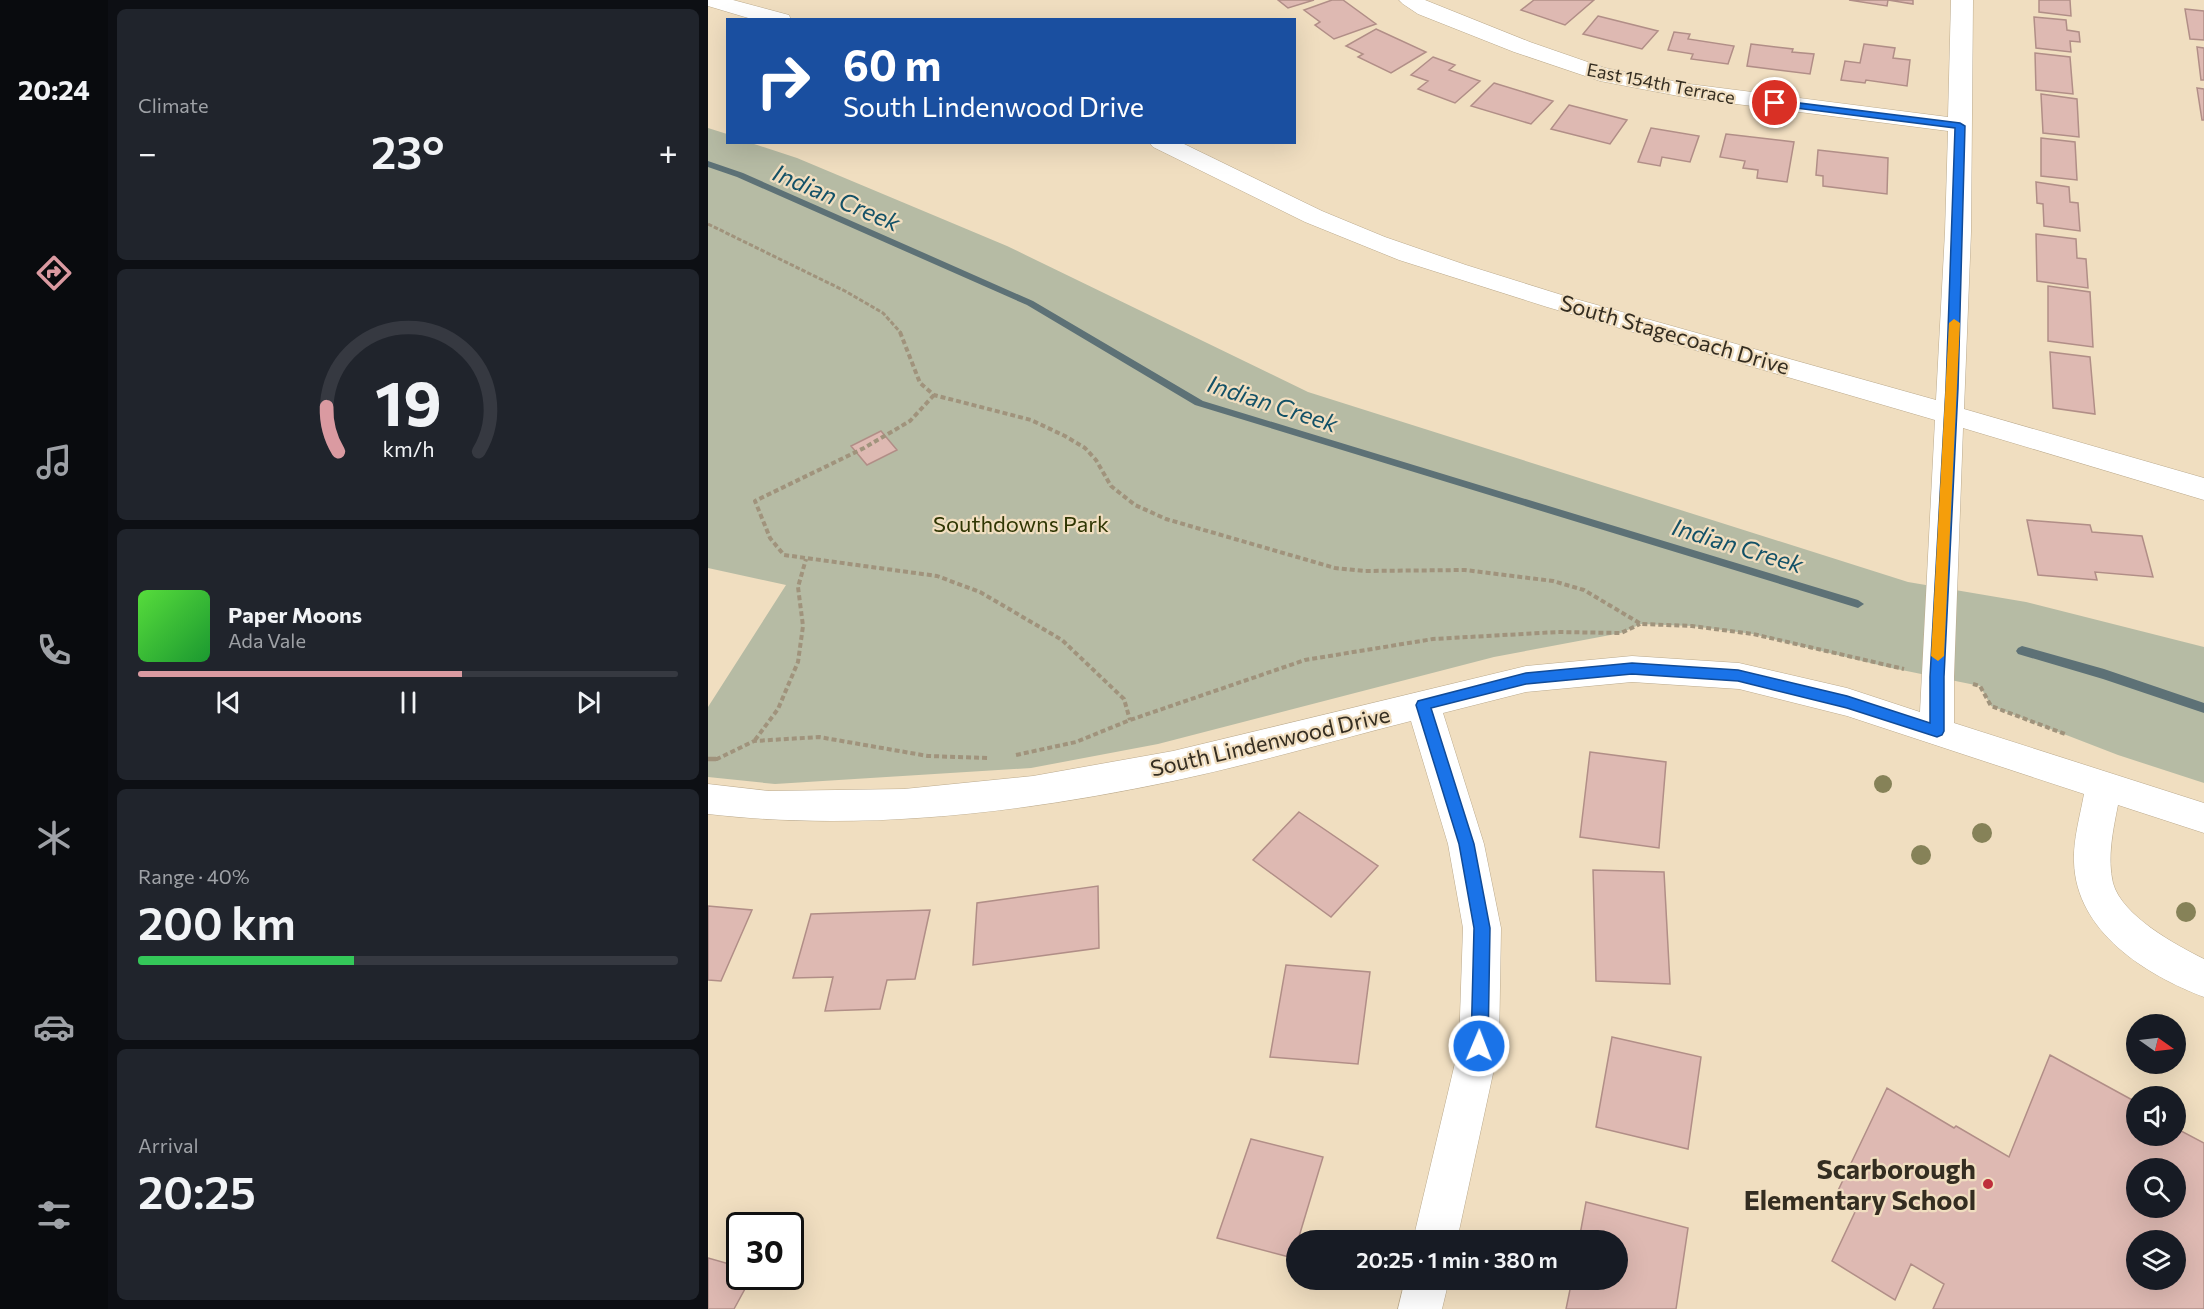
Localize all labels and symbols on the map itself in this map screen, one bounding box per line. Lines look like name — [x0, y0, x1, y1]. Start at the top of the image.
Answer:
street label: East 154th Terrace — [1585, 58, 1737, 108]
pin — [1749, 77, 1800, 128]
water label: Indian Creek — [769, 157, 906, 237]
street label: South Stagecoach Drive — [1557, 288, 1793, 380]
water label: Indian Creek — [1204, 368, 1343, 438]
park label: Southdowns Park — [933, 510, 1109, 537]
water label: Indian Creek — [1669, 511, 1808, 579]
street label: South Lindenwood Drive — [1147, 700, 1393, 782]
position arrow — [1447, 1014, 1511, 1078]
north arrow — [2126, 1014, 2186, 1074]
place label: Scarborough Elementary School — [1744, 1152, 1976, 1216]
marker: Scarborough Elementary School — [1981, 1177, 1995, 1191]
speed limit sign: 30 — [726, 1212, 804, 1290]

